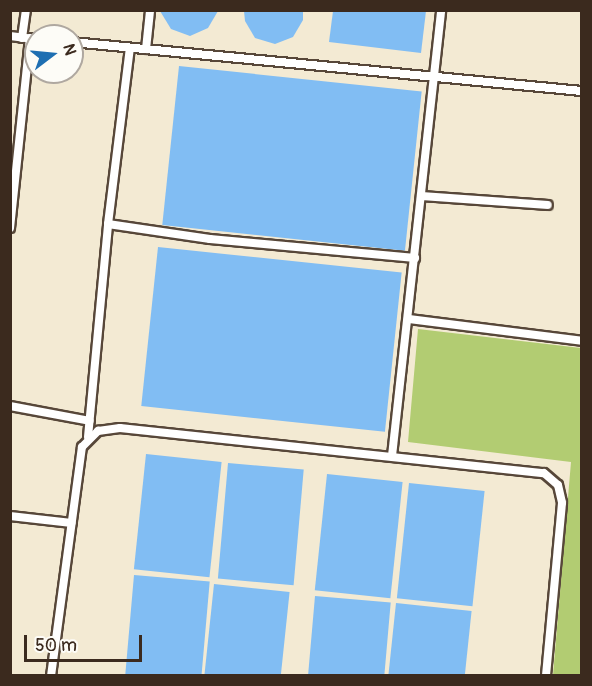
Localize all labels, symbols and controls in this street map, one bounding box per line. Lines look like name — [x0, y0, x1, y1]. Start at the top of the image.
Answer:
north arrow — [24, 24, 84, 84]
text: N — [58, 42, 80, 58]
scale bar — [27, 623, 146, 661]
text: 50 m — [35, 634, 77, 657]

